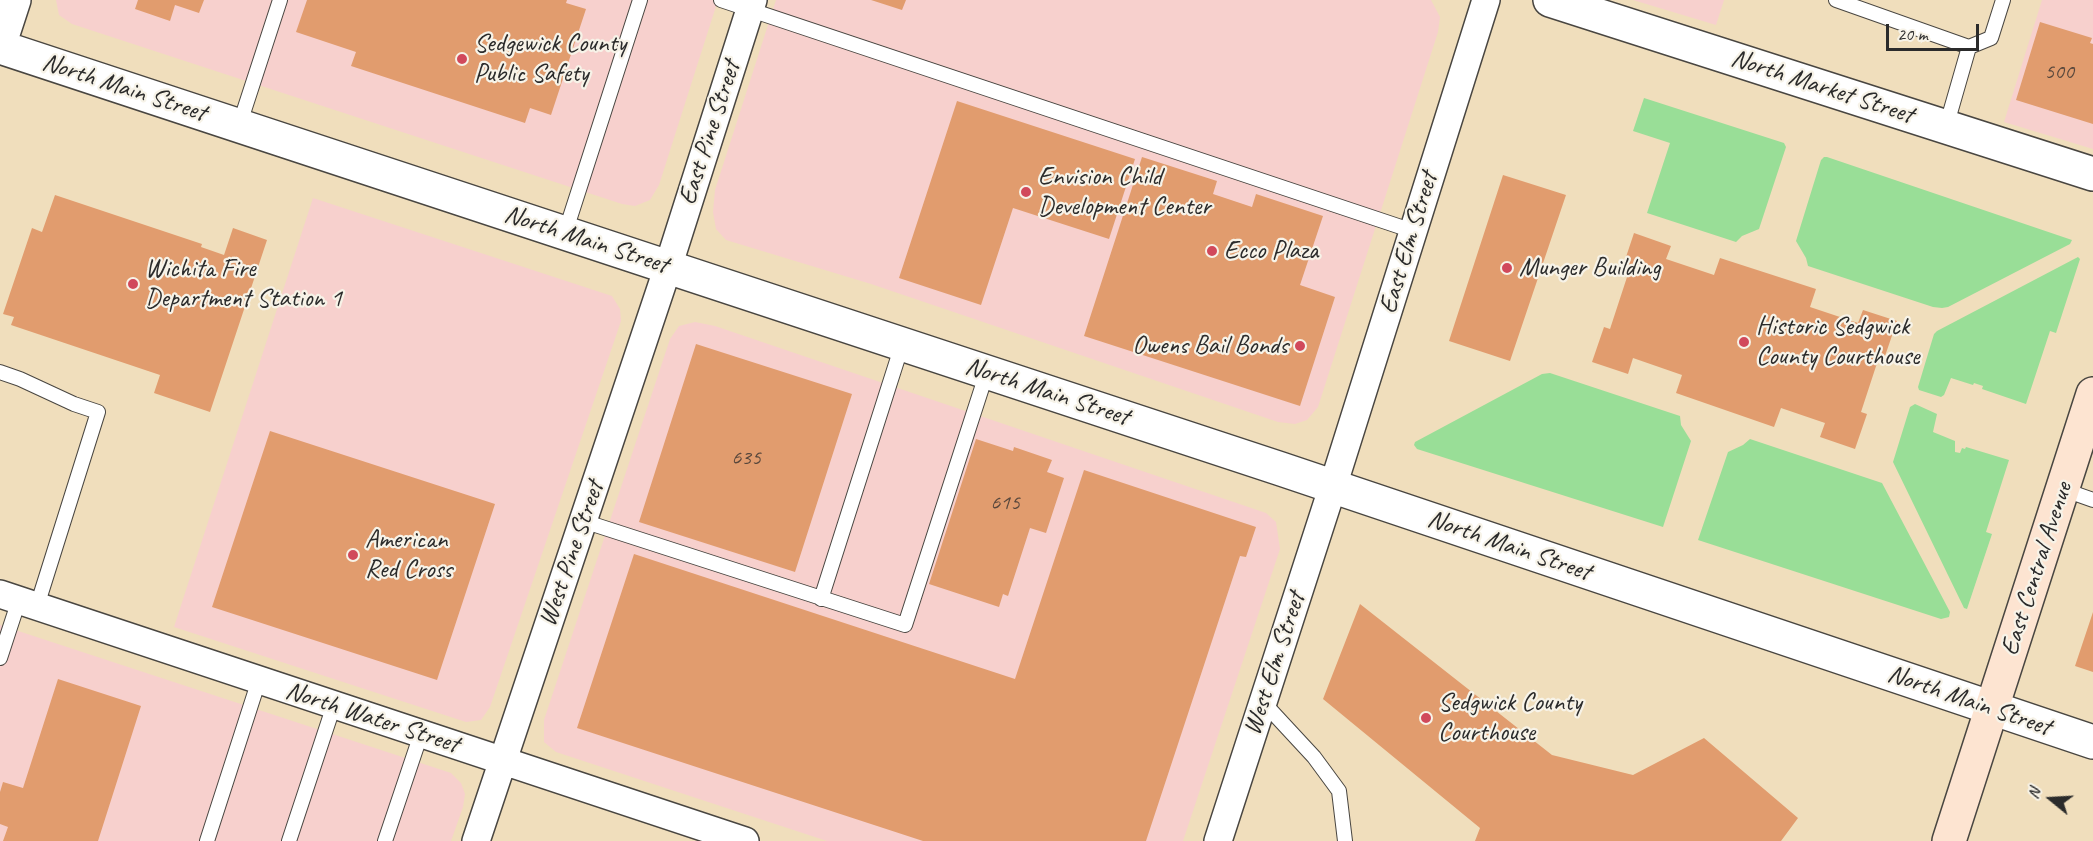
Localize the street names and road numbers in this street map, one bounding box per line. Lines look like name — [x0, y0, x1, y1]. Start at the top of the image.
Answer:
street label: North Market Street — [1727, 43, 1917, 131]
street label: North Main Street — [38, 47, 210, 129]
street label: East Pine Street — [672, 57, 748, 209]
street label: East Elm Street — [1373, 169, 1445, 317]
street label: North Main Street — [500, 199, 672, 281]
street label: North Main Street — [961, 351, 1133, 433]
street label: West Pine Street — [533, 477, 611, 631]
street label: East Central Avenue — [1994, 479, 2080, 659]
street label: North Main Street — [1423, 504, 1595, 588]
street label: West Elm Street — [1237, 589, 1313, 739]
street label: North Main Street — [1883, 659, 2055, 743]
street label: North Water Street — [281, 675, 463, 761]

